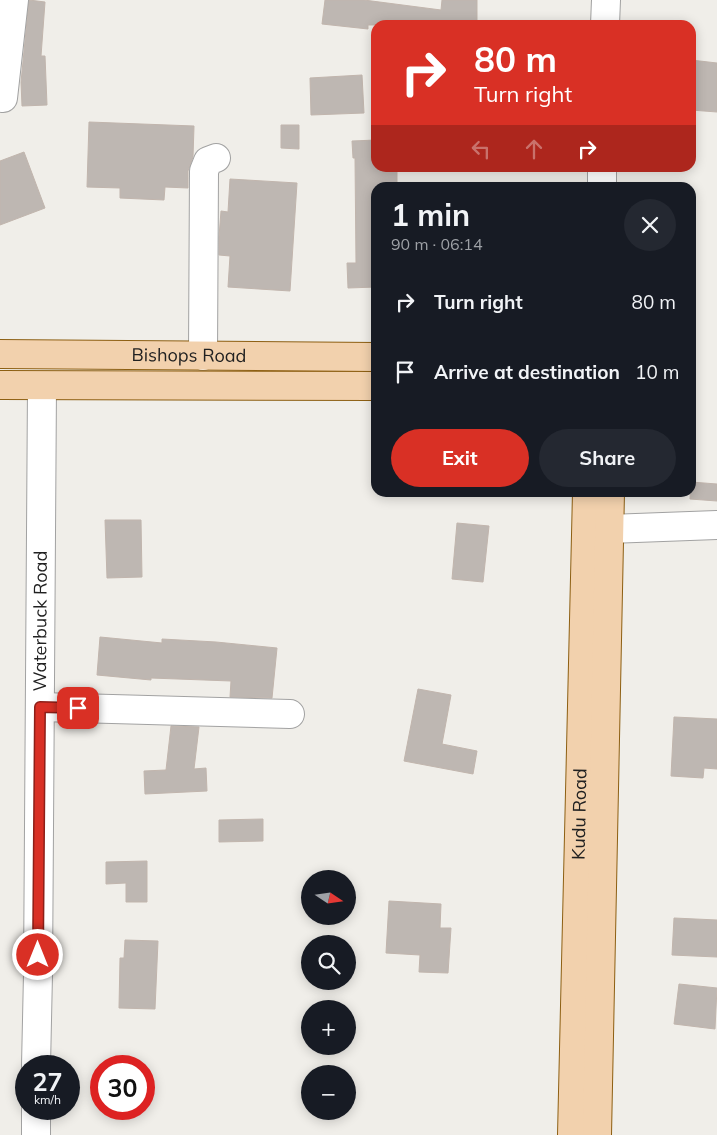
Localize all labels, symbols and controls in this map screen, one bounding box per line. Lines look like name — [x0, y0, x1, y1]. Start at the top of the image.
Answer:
text: 80 m — [474, 37, 557, 81]
icon: right — [391, 40, 456, 105]
text: Turn right — [474, 80, 572, 108]
icon: left — [467, 135, 495, 163]
icon: ahead — [520, 135, 548, 163]
icon: right — [573, 135, 601, 163]
text: 1 min — [391, 196, 470, 234]
button: close — [624, 199, 676, 251]
text: 90 m · 06:14 — [391, 234, 483, 254]
icon: right — [391, 288, 419, 316]
text: Turn right — [434, 290, 523, 314]
text: 80 m — [632, 290, 676, 314]
street label: Bishops Road — [131, 343, 247, 367]
icon: arrive — [391, 358, 419, 386]
text: Arrive at destination — [434, 360, 620, 384]
text: 10 m — [635, 360, 679, 384]
button: Exit — [391, 429, 529, 487]
button: Share — [539, 429, 676, 487]
street label: Waterbuck Road — [28, 551, 52, 691]
pin — [57, 687, 99, 729]
icon: arrive — [64, 694, 92, 722]
street label: Kudu Road — [566, 768, 592, 860]
north arrow — [301, 870, 356, 925]
map controls — [301, 870, 356, 1120]
position arrow — [11, 928, 63, 980]
button: search — [301, 935, 356, 990]
button: + — [301, 1000, 356, 1055]
speed limit sign: 30 — [90, 1055, 155, 1120]
button: − — [301, 1065, 356, 1120]
text: 27 — [32, 1066, 63, 1097]
text: km/h — [34, 1092, 61, 1107]

